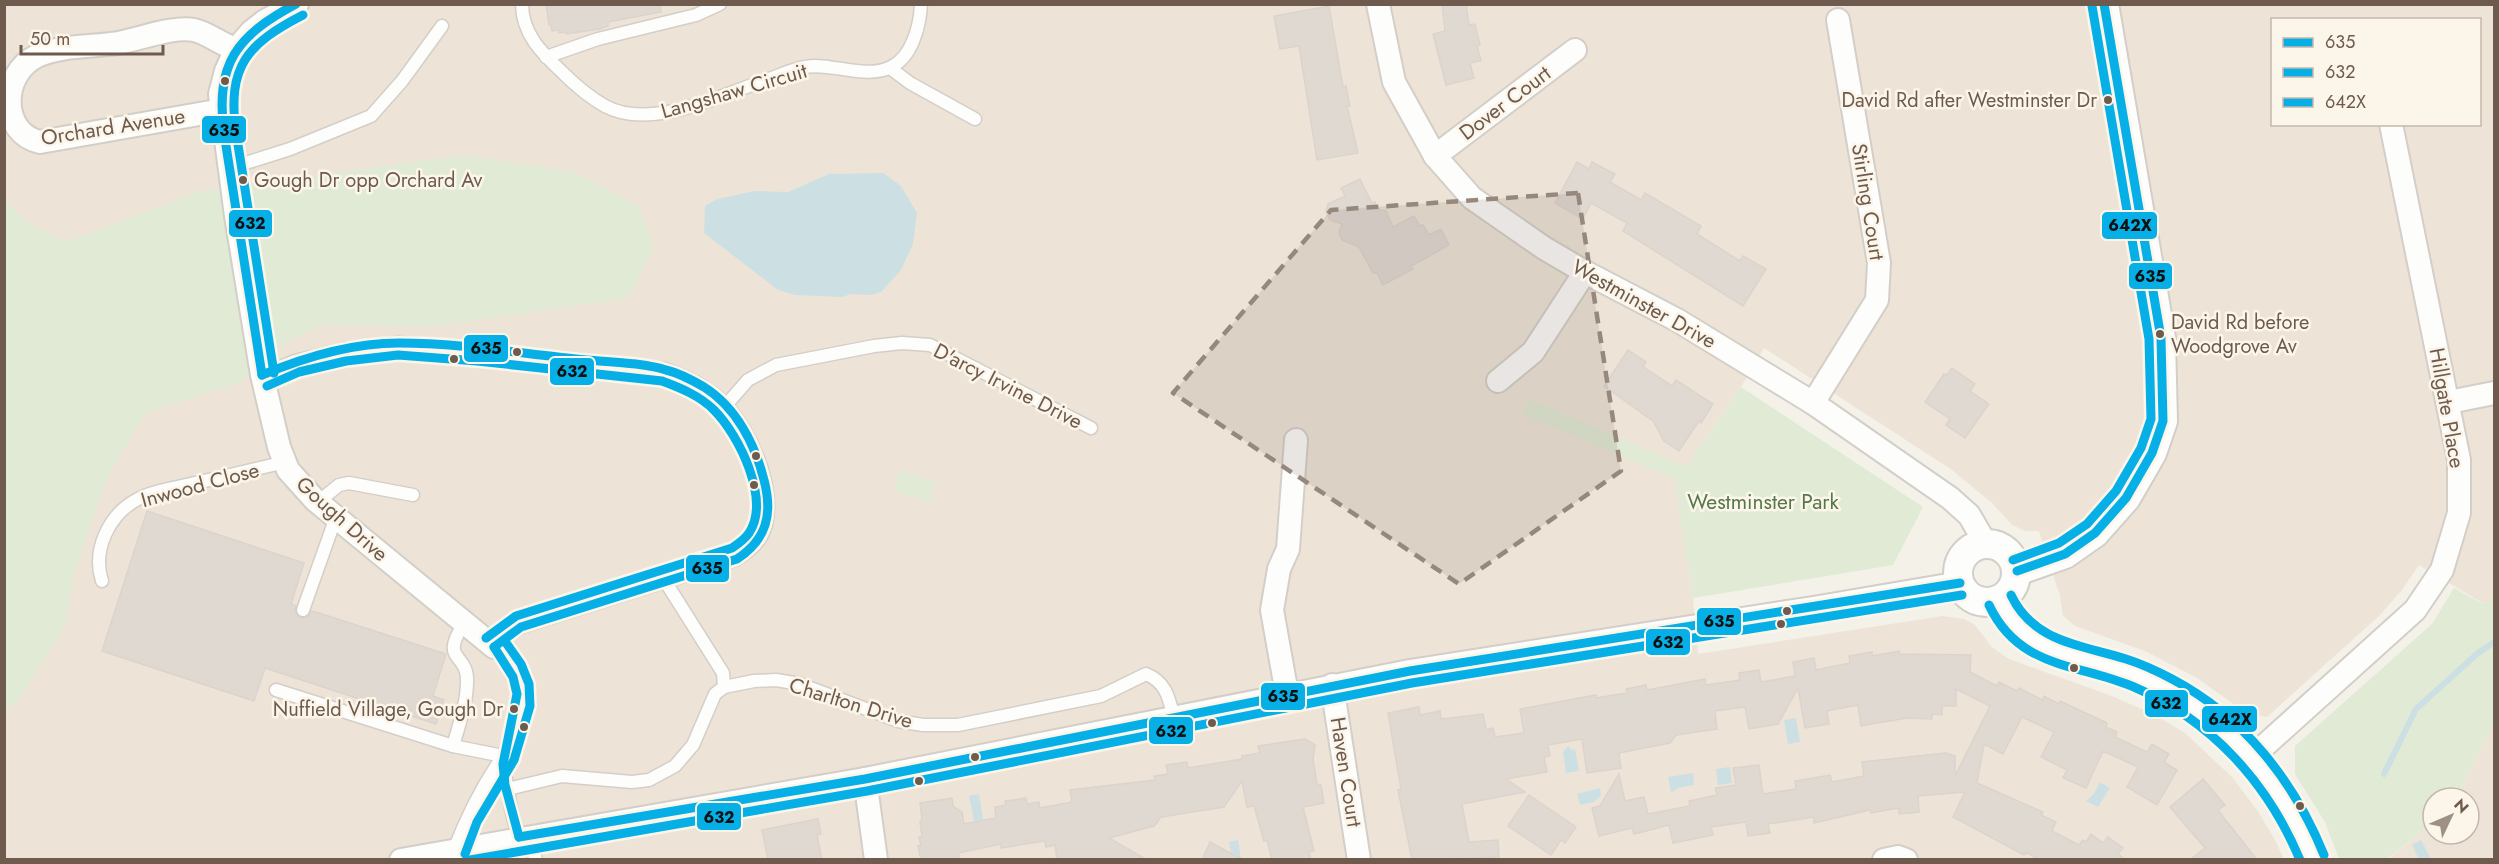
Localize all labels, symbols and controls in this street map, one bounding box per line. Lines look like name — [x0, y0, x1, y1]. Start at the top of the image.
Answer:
scale bar — [21, 18, 164, 56]
legend — [2271, 18, 2481, 126]
text: 50 m — [30, 26, 70, 52]
text: 635 — [2325, 29, 2355, 55]
street label: Langshaw Circuit — [657, 56, 811, 126]
street label: Dover Court — [1453, 59, 1557, 147]
text: 632 — [2325, 59, 2355, 85]
unlabelled marker — [219, 75, 231, 87]
place label: David Rd after Westminster Dr — [1841, 86, 2097, 115]
text: 642X — [2325, 89, 2366, 115]
marker: David Rd after Westminster Dr — [2102, 94, 2114, 106]
street label: Orchard Avenue — [39, 101, 187, 153]
line badge: 635 — [201, 115, 247, 144]
text: 635 — [209, 119, 239, 142]
street label: Stirling Court — [1844, 141, 1892, 263]
place label: Gough Dr opp Orchard Av — [254, 166, 482, 195]
marker: Gough Dr opp Orchard Av — [237, 174, 249, 186]
line badge: 632 — [228, 209, 273, 238]
line badge: 642X — [2101, 211, 2158, 240]
text: 632 — [234, 212, 266, 235]
text: 642X — [2108, 214, 2152, 237]
street label: Westminster Drive — [1566, 252, 1722, 356]
line badge: 635 — [2128, 262, 2173, 290]
text: 635 — [2135, 265, 2165, 288]
place label: David Rd before Woodgrove Av — [2171, 308, 2309, 361]
marker: David Rd before Woodgrove Av — [2154, 328, 2166, 340]
line badge: 635 — [463, 334, 509, 363]
street label: D'arcy Irvine Drive — [928, 336, 1088, 437]
text: 635 — [471, 337, 501, 360]
street label: Hillgate Place — [2422, 345, 2472, 471]
unlabelled marker — [511, 346, 523, 358]
unlabelled marker — [448, 353, 460, 365]
line badge: 632 — [549, 357, 595, 386]
text: 632 — [556, 360, 588, 383]
unlabelled marker — [750, 450, 762, 462]
street label: Inwood Close — [138, 455, 263, 515]
street label: Gough Drive — [289, 469, 395, 569]
unlabelled marker — [748, 479, 760, 491]
park label: Westminster Park — [1687, 487, 1840, 517]
line badge: 635 — [685, 554, 730, 583]
text: 635 — [692, 557, 722, 580]
unlabelled marker — [1781, 605, 1793, 617]
line badge: 635 — [1696, 607, 1742, 636]
text: 635 — [1704, 610, 1734, 633]
unlabelled marker — [1775, 618, 1787, 630]
line badge: 632 — [1645, 628, 1691, 656]
text: 632 — [1652, 631, 1684, 654]
unlabelled marker — [2068, 662, 2080, 674]
street label: Charlton Drive — [785, 670, 917, 736]
line badge: 635 — [1260, 682, 1306, 711]
text: 635 — [1268, 685, 1298, 708]
line badge: 632 — [2144, 689, 2189, 718]
text: 632 — [2150, 692, 2182, 715]
place label: Nuffield Village, Gough Dr — [273, 695, 503, 724]
marker: Nuffield Village, Gough Dr — [508, 703, 520, 715]
line badge: 642X — [2201, 705, 2258, 733]
text: 642X — [2208, 708, 2252, 731]
street label: Haven Court — [1322, 715, 1370, 829]
line badge: 632 — [1148, 716, 1194, 745]
unlabelled marker — [1206, 717, 1218, 729]
text: 632 — [1155, 720, 1187, 743]
unlabelled marker — [518, 721, 530, 733]
unlabelled marker — [969, 751, 981, 763]
unlabelled marker — [913, 775, 925, 787]
north arrow — [2421, 786, 2481, 846]
text: N — [2449, 793, 2474, 818]
unlabelled marker — [2294, 800, 2306, 812]
line badge: 632 — [696, 802, 742, 831]
text: 632 — [703, 806, 735, 829]

